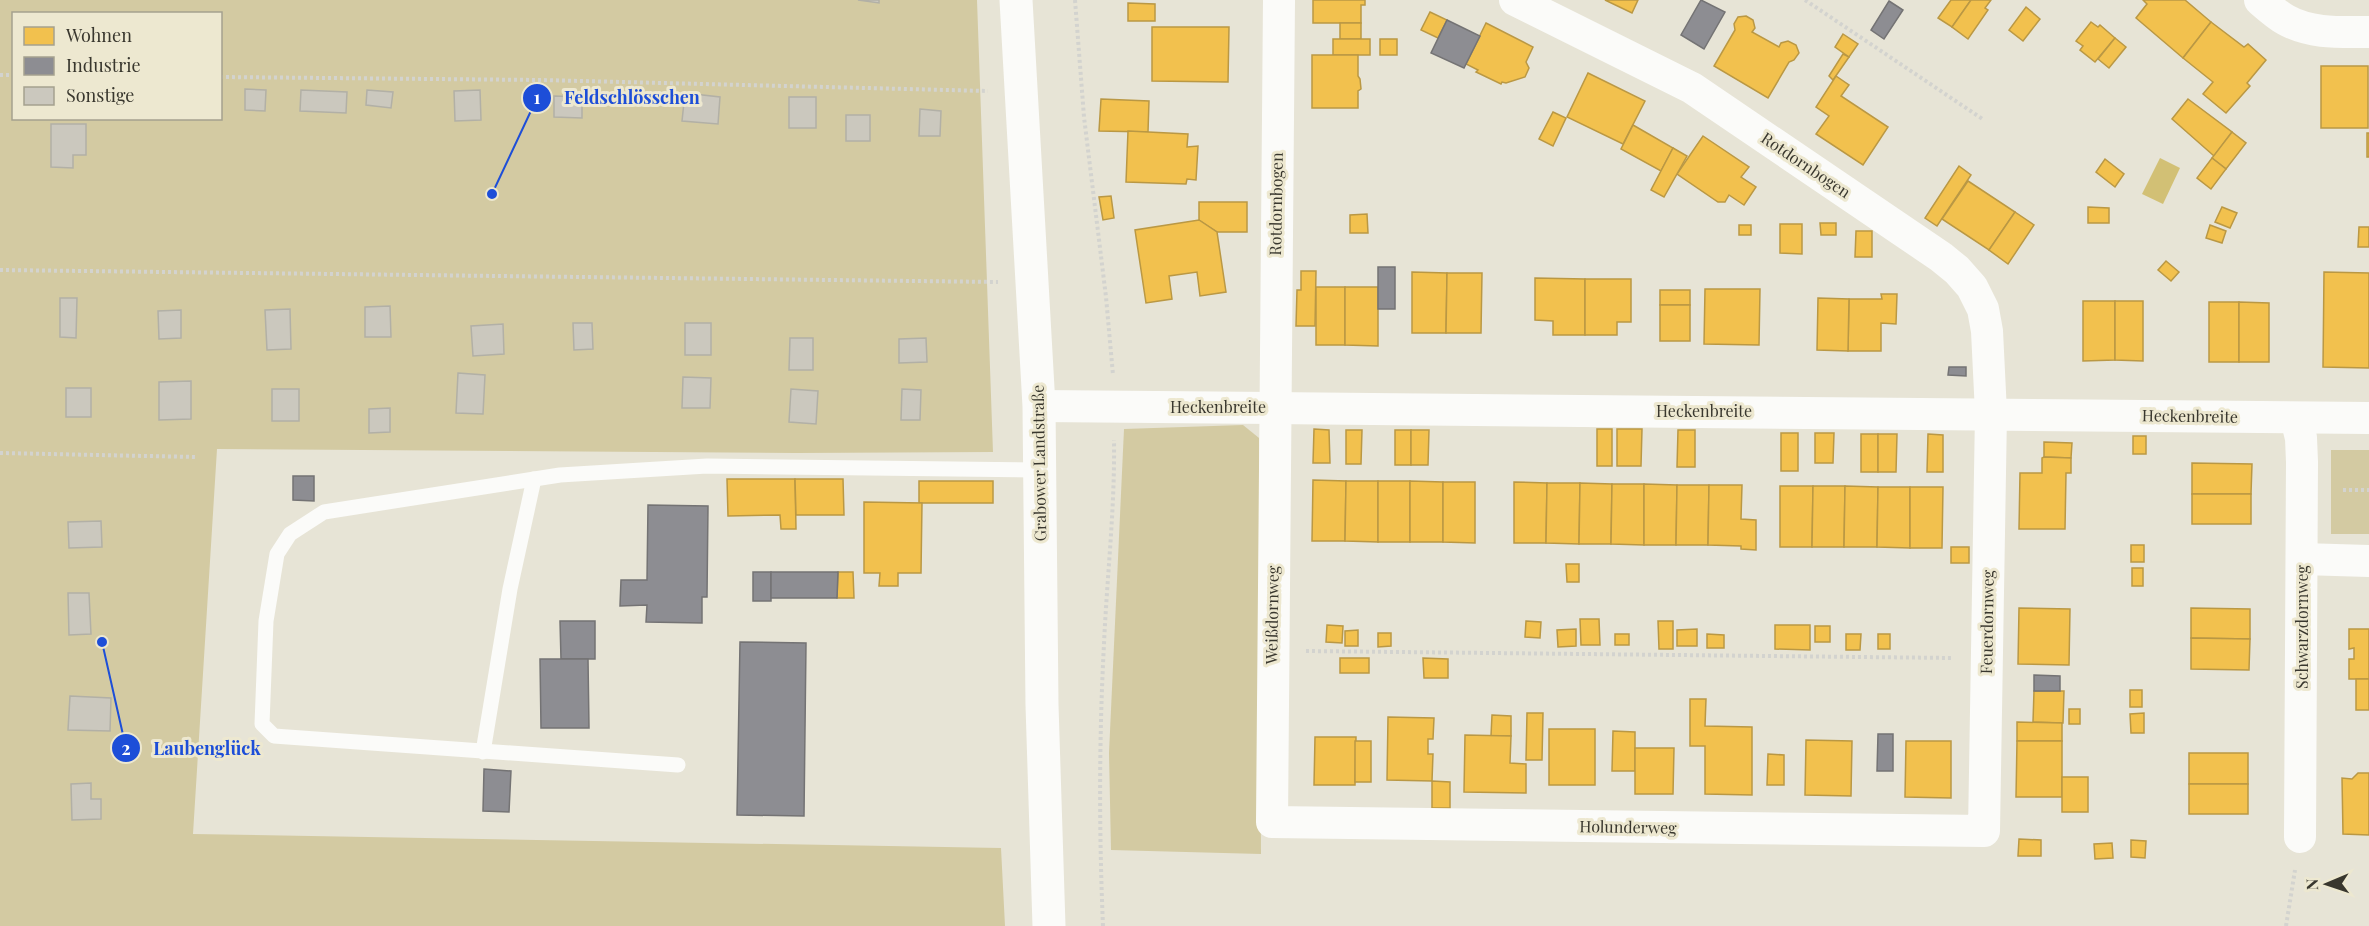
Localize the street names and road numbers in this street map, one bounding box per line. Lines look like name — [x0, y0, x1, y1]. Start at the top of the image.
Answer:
street label: Rotdornbogen — [1758, 127, 1855, 202]
street label: Rotdornbogen — [1264, 152, 1287, 256]
street label: Grabower Landstraße — [1027, 385, 1050, 541]
street label: Heckenbreite — [1170, 396, 1266, 417]
street label: Heckenbreite — [1656, 400, 1752, 421]
street label: Heckenbreite — [2142, 404, 2238, 427]
street label: Schwarzdornweg — [2291, 564, 2312, 689]
street label: Weißdornweg — [1260, 565, 1283, 666]
street label: Feuerdornweg — [1975, 569, 1998, 674]
street label: Holunderweg — [1579, 815, 1677, 838]

